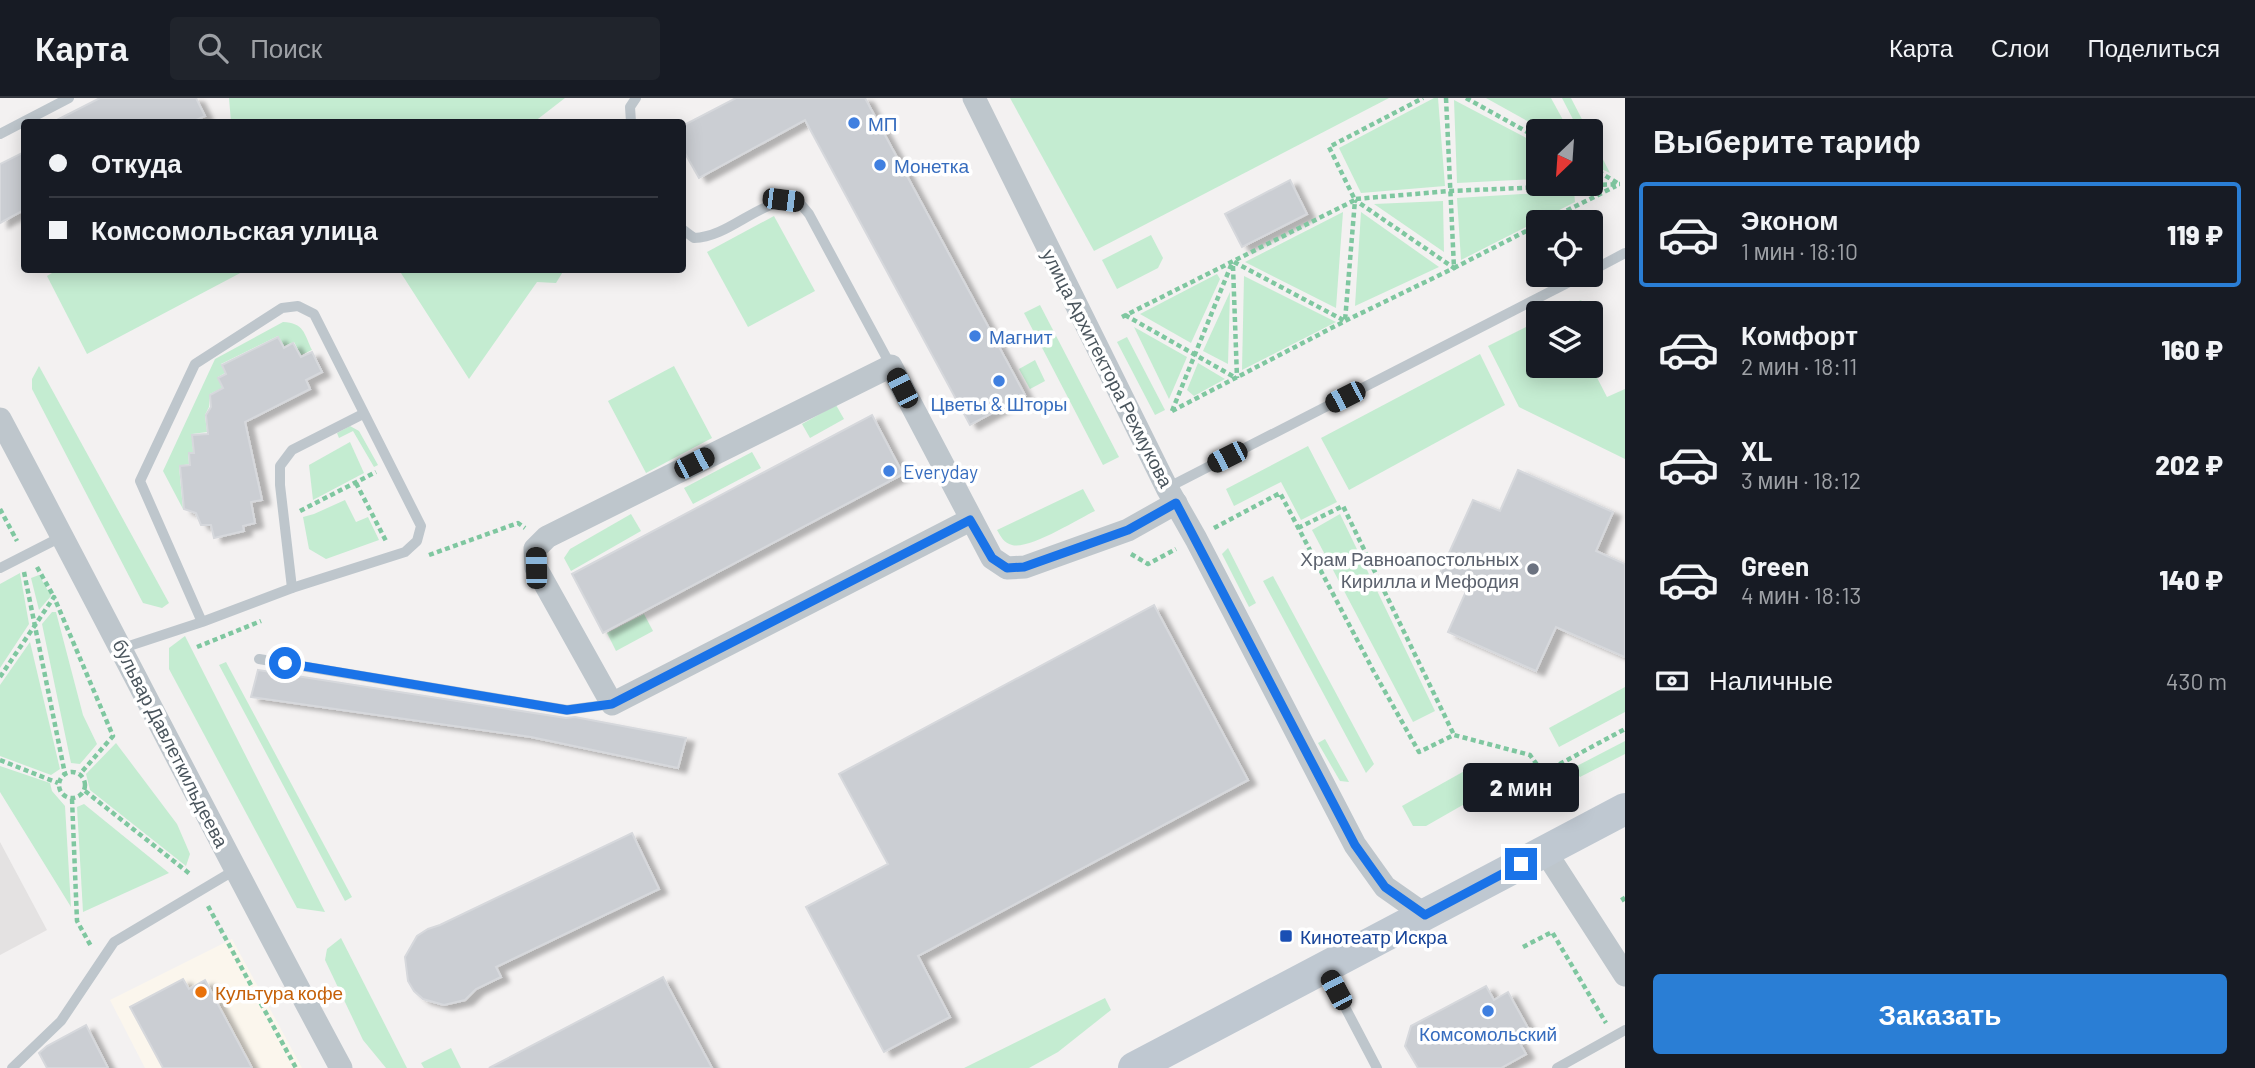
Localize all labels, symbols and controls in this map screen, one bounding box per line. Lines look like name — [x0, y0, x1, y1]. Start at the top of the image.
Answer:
search box — [170, 17, 660, 80]
text: Карта — [35, 28, 128, 68]
icon: search — [194, 29, 232, 67]
text: Поиск — [250, 32, 322, 63]
text: Карта — [1889, 33, 1953, 62]
text: Слои — [1991, 33, 2049, 62]
text: Поделиться — [2087, 33, 2220, 62]
place label: МП — [868, 112, 897, 135]
marker: МП — [846, 115, 862, 131]
north arrow — [1526, 119, 1603, 196]
map controls — [1526, 119, 1603, 378]
text: Выберите тариф — [1653, 121, 1921, 159]
text: Откуда — [91, 147, 182, 178]
place label: Монетка — [894, 154, 969, 177]
marker: Монетка — [872, 157, 888, 173]
car — [761, 187, 806, 213]
icon: car — [1657, 203, 1720, 266]
text: Эконом — [1741, 204, 1839, 235]
button: locate — [1526, 210, 1603, 287]
text: Комсомольская улица — [91, 214, 378, 245]
text: 119 ₽ — [2167, 219, 2223, 250]
text: 1 мин · 18:10 — [1741, 237, 1858, 265]
street label: улица Архитектора Рехмукова — [1038, 245, 1178, 491]
button: layers — [1526, 301, 1603, 378]
icon: car — [1657, 318, 1720, 381]
text: Комфорт — [1741, 319, 1858, 350]
place label: Магнит — [989, 325, 1053, 348]
marker: Магнит — [967, 328, 983, 344]
text: 160 ₽ — [2161, 334, 2223, 365]
text: 2 мин · 18:11 — [1741, 352, 1857, 380]
car — [884, 365, 921, 411]
marker: Цветы & Шторы — [991, 373, 1007, 389]
car — [1322, 378, 1369, 416]
place label: Цветы & Шторы — [930, 392, 1068, 415]
icon: car — [1657, 433, 1720, 496]
text: XL — [1741, 435, 1772, 466]
car — [1204, 438, 1251, 476]
car — [671, 444, 718, 482]
text: 202 ₽ — [2155, 449, 2223, 480]
place label: Everyday — [903, 460, 978, 483]
marker: Everyday — [881, 463, 897, 479]
text: 3 мин · 18:12 — [1741, 466, 1861, 494]
car — [526, 547, 547, 589]
place label: Храм Равноапостольных Кирилла и Мефодия — [1300, 547, 1519, 592]
icon: car — [1657, 548, 1720, 611]
text: Green — [1741, 550, 1809, 581]
marker: Храм Равноапостольных Кирилла и Мефодия — [1525, 561, 1541, 577]
text: 140 ₽ — [2159, 564, 2223, 595]
text: 4 мин · 18:13 — [1741, 581, 1861, 609]
street label: бульвар Давлеткильдеева — [108, 635, 234, 851]
route start — [269, 647, 301, 679]
icon: cash — [1653, 662, 1691, 700]
text: Наличные — [1709, 664, 1833, 695]
text: 430 m — [2166, 667, 2227, 695]
callout: 2 мин — [1463, 762, 1579, 812]
text: 2 мин — [1490, 773, 1552, 801]
route end — [1505, 848, 1537, 880]
place label: Кинотеатр Искра — [1300, 925, 1448, 948]
marker: Кинотеатр Искра — [1278, 928, 1294, 944]
car — [1317, 967, 1356, 1013]
button: Заказать — [1653, 974, 2227, 1054]
place label: Культура кофе — [215, 981, 343, 1004]
marker: Культура кофе — [193, 984, 209, 1000]
marker: Комсомольский — [1480, 1003, 1496, 1019]
place label: Комсомольский — [1419, 1022, 1557, 1045]

